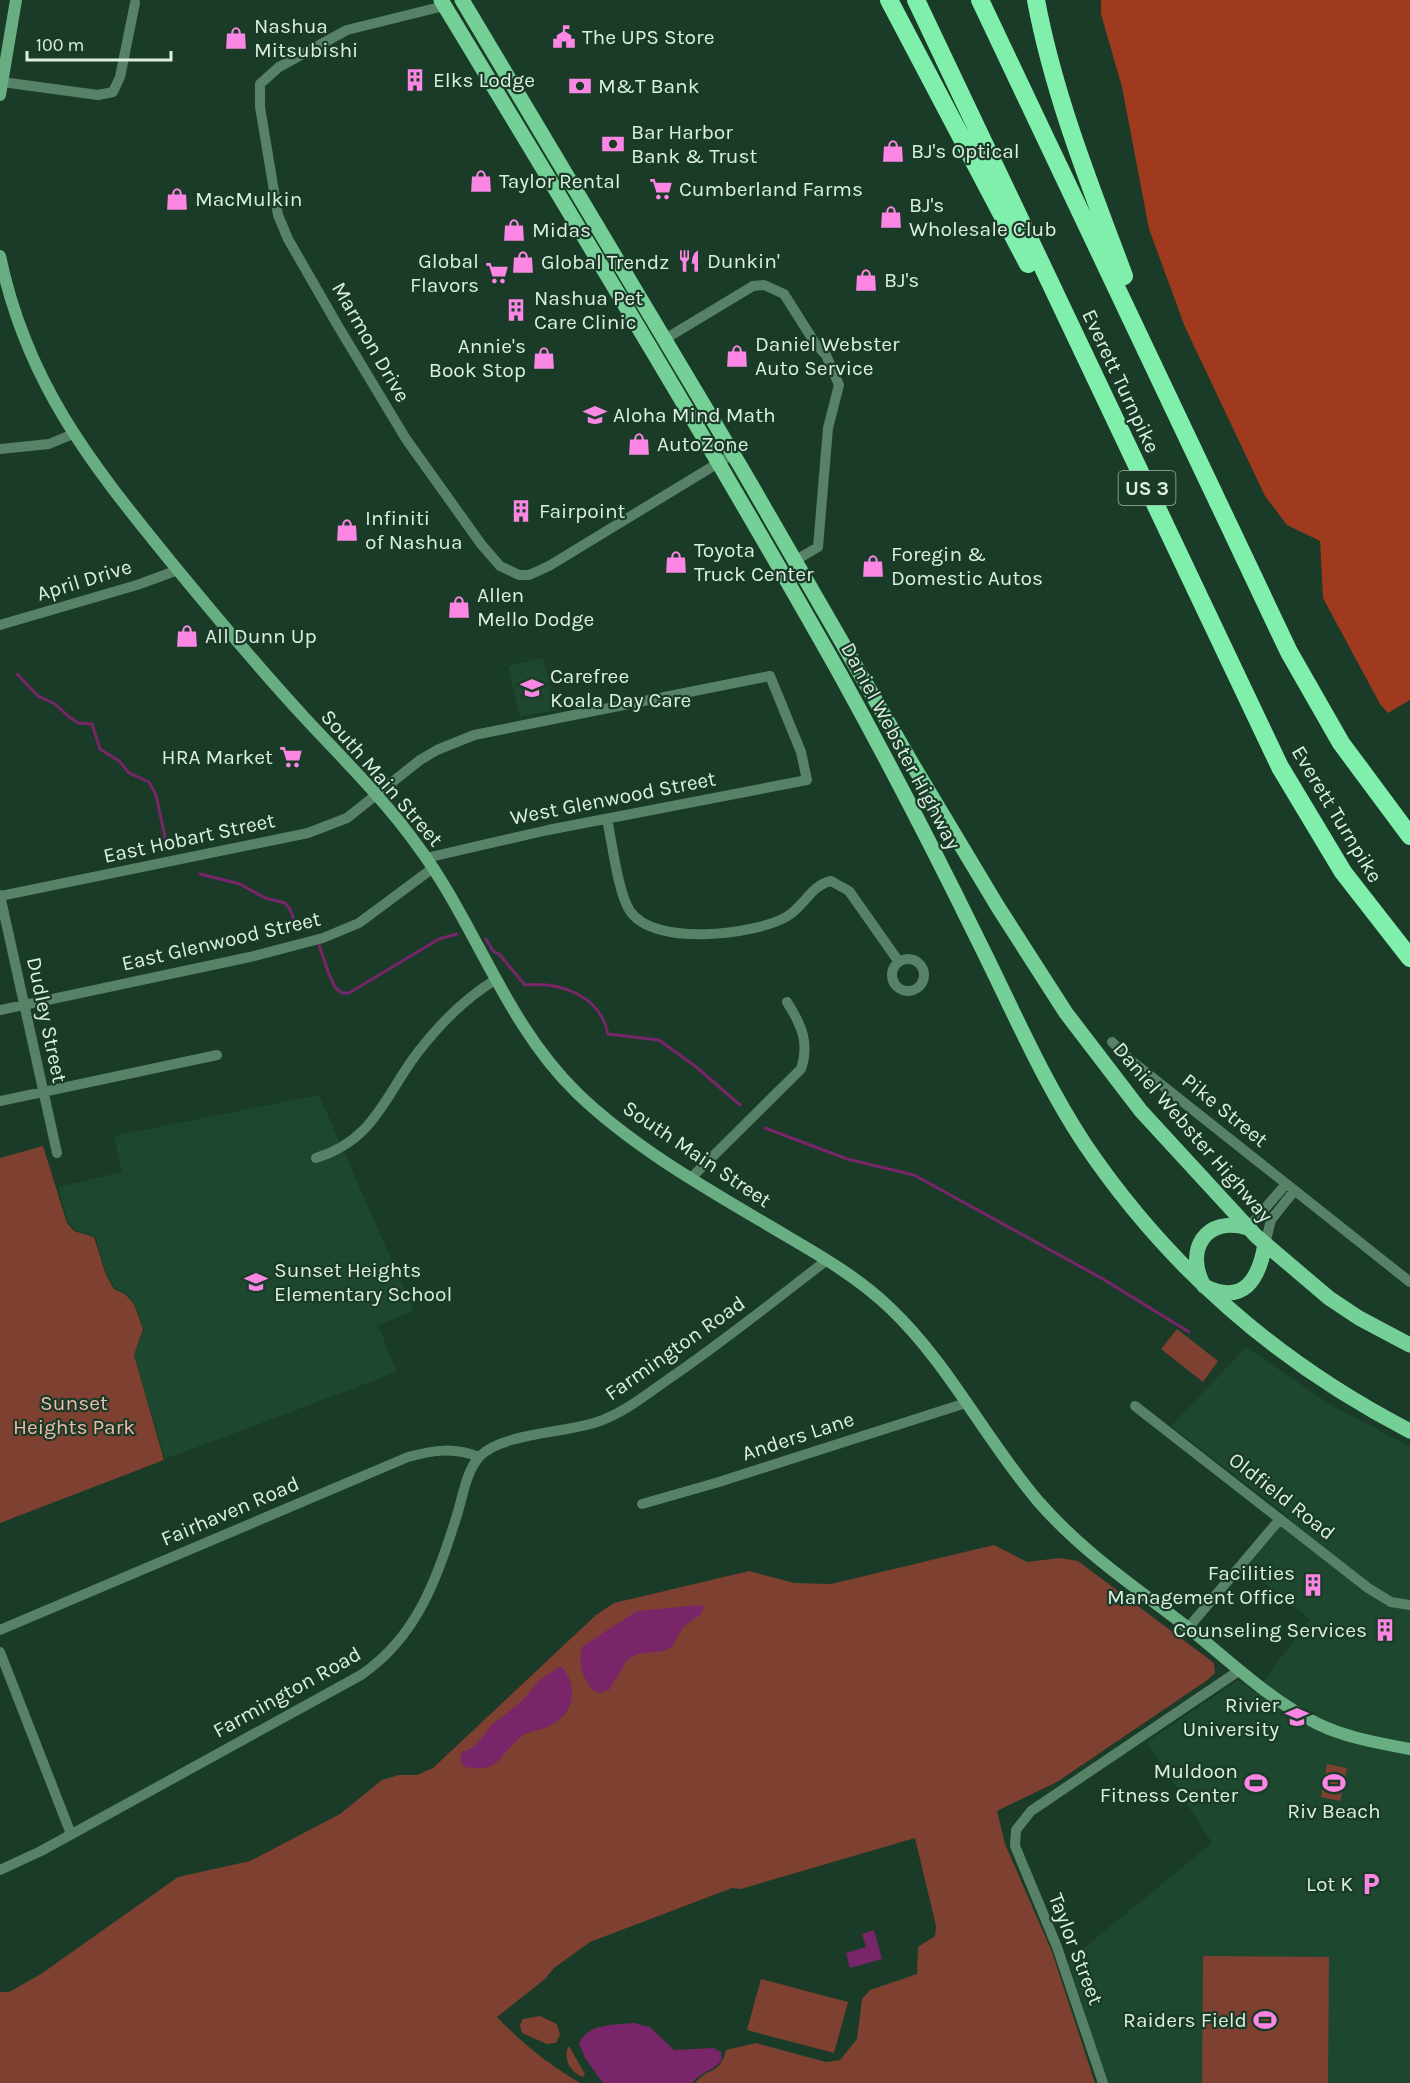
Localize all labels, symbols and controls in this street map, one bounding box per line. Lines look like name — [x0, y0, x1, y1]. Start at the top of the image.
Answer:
place label: Nashua Mitsubishi — [254, 14, 358, 62]
scale bar — [27, 24, 171, 62]
public building icon: The UPS Store — [551, 24, 577, 50]
shop icon: Nashua Mitsubishi — [223, 25, 249, 51]
place label: The UPS Store — [582, 25, 714, 49]
text: 100 m — [36, 34, 84, 56]
building icon: Elks Lodge — [402, 67, 428, 93]
place label: Elks Lodge — [433, 68, 535, 92]
bank icon: M&T Bank — [567, 73, 593, 99]
place label: M&T Bank — [598, 74, 700, 98]
place label: Bar Harbor Bank & Trust — [631, 120, 758, 168]
bank icon: Bar Harbor Bank & Trust — [600, 131, 626, 157]
shop icon: BJ's Optical — [880, 138, 906, 164]
place label: BJ's Optical — [911, 139, 1020, 163]
shop icon: Taylor Rental — [468, 168, 494, 194]
place label: Taylor Rental — [499, 169, 621, 193]
supermarket icon: Cumberland Farms — [648, 176, 674, 202]
place label: Cumberland Farms — [679, 177, 863, 201]
shop icon: MacMulkin — [164, 186, 190, 212]
place label: MacMulkin — [195, 187, 302, 211]
place label: BJ's Wholesale Club — [909, 193, 1057, 241]
shop icon: BJ's Wholesale Club — [878, 204, 904, 230]
shop icon: Midas — [501, 217, 527, 243]
place label: Midas — [532, 218, 591, 242]
restaurant icon: Dunkin' — [676, 248, 702, 274]
place label: Global Flavors — [410, 249, 479, 297]
shop icon: Global Trendz — [510, 249, 536, 275]
place label: Dunkin' — [707, 249, 780, 273]
place label: Global Trendz — [541, 250, 669, 274]
supermarket icon: Global Flavors — [484, 260, 510, 286]
shop icon: BJ's — [853, 267, 879, 293]
place label: BJ's — [884, 268, 919, 292]
street label: Marmon Drive — [327, 278, 415, 406]
place label: Nashua Pet Care Clinic — [534, 286, 643, 334]
building icon: Nashua Pet Care Clinic — [503, 297, 529, 323]
street label: Everett Turnpike — [1077, 305, 1165, 457]
place label: Daniel Webster Auto Service — [755, 332, 900, 380]
place label: Annie's Book Stop — [429, 334, 526, 382]
shop icon: Daniel Webster Auto Service — [724, 343, 750, 369]
shop icon: Annie's Book Stop — [531, 345, 557, 371]
school or university icon: Aloha Mind Math — [582, 402, 608, 428]
place label: Aloha Mind Math — [613, 403, 776, 427]
shop icon: AutoZone — [626, 431, 652, 457]
place label: AutoZone — [657, 432, 749, 456]
road number: US 3 — [1118, 471, 1176, 505]
building icon: Fairpoint — [508, 498, 534, 524]
place label: Fairpoint — [539, 499, 626, 523]
place label: Infiniti of Nashua — [365, 506, 463, 554]
shop icon: Infiniti of Nashua — [334, 517, 360, 543]
place label: Toyota Truck Center — [694, 538, 814, 586]
place label: Foregin & Domestic Autos — [891, 542, 1043, 590]
shop icon: Toyota Truck Center — [663, 549, 689, 575]
shop icon: Foregin & Domestic Autos — [860, 553, 886, 579]
street label: April Drive — [34, 554, 134, 606]
place label: Allen Mello Dodge — [477, 583, 594, 631]
shop icon: Allen Mello Dodge — [446, 594, 472, 620]
shop icon: All Dunn Up — [174, 623, 200, 649]
place label: All Dunn Up — [205, 624, 317, 648]
street label: Daniel Webster Highway — [836, 638, 966, 854]
place label: Carefree Koala Day Care — [550, 664, 691, 712]
school or university icon: Carefree Koala Day Care — [519, 675, 545, 701]
street label: South Main Street — [316, 705, 448, 851]
street label: Everett Turnpike — [1287, 741, 1387, 887]
supermarket icon: HRA Market — [278, 744, 304, 770]
place label: HRA Market — [162, 745, 273, 769]
street label: West Glenwood Street — [508, 766, 718, 830]
street label: East Hobart Street — [101, 808, 277, 868]
street label: East Glenwood Street — [119, 906, 323, 976]
street label: Dudley Street — [22, 955, 72, 1085]
street label: Daniel Webster Highway — [1108, 1037, 1278, 1227]
street label: Pike Street — [1177, 1068, 1273, 1152]
street label: South Main Street — [618, 1096, 776, 1212]
place label: Sunset Heights Elementary School — [274, 1258, 452, 1306]
school or university icon: Sunset Heights Elementary School — [243, 1269, 269, 1295]
street label: Farmington Road — [600, 1291, 750, 1405]
park label: Sunset Heights Park — [13, 1391, 135, 1439]
street label: Anders Lane — [739, 1407, 857, 1465]
street label: Oldfield Road — [1224, 1447, 1340, 1545]
street label: Fairhaven Road — [157, 1471, 303, 1551]
place label: Facilities Management Office — [1107, 1561, 1295, 1609]
building icon: Facilities Management Office — [1300, 1572, 1326, 1598]
building icon: Counseling Services — [1372, 1617, 1398, 1643]
place label: Counseling Services — [1173, 1618, 1367, 1642]
street label: Farmington Road — [209, 1641, 365, 1743]
place label: Rivier University — [1182, 1693, 1279, 1741]
school or university icon: Rivier University — [1284, 1704, 1310, 1730]
place label: Muldoon Fitness Center — [1100, 1759, 1238, 1807]
sports icon: Muldoon Fitness Center — [1243, 1770, 1269, 1796]
sports icon: Riv Beach — [1321, 1770, 1347, 1796]
place label: Riv Beach — [1287, 1799, 1381, 1823]
parking icon: Lot K — [1358, 1871, 1384, 1897]
place label: Lot K — [1306, 1872, 1353, 1896]
street label: Taylor Street — [1044, 1890, 1108, 2008]
sports icon: Raiders Field — [1252, 2007, 1278, 2033]
place label: Raiders Field — [1123, 2008, 1247, 2032]

